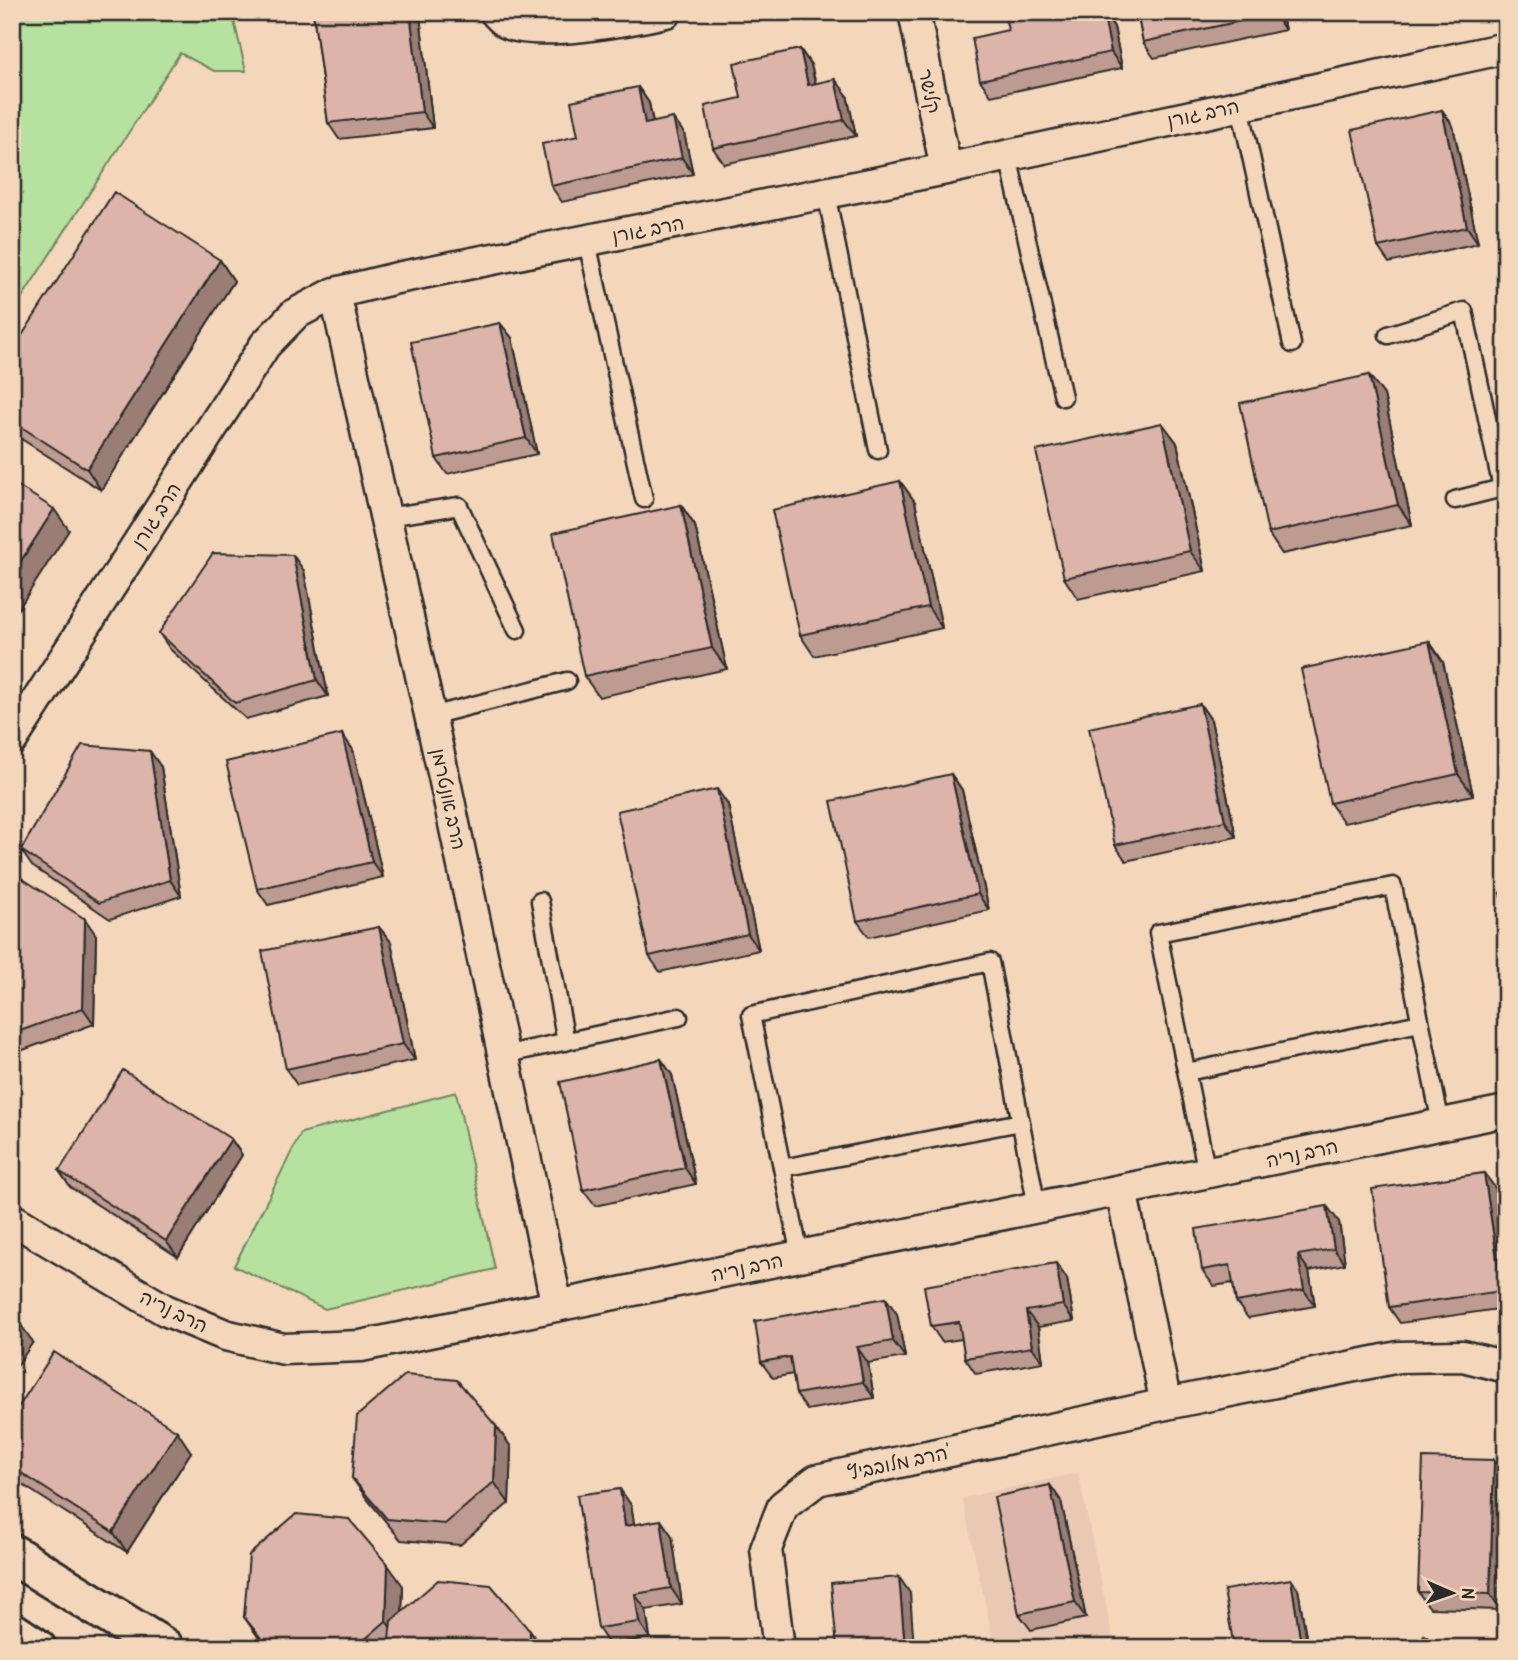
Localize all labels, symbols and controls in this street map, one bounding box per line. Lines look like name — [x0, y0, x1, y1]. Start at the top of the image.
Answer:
street label: קלישר — [913, 66, 947, 116]
street label: הרב גורן — [1165, 93, 1241, 133]
street label: הרב גורן — [610, 209, 686, 249]
street label: הרב גורן — [125, 477, 187, 553]
street label: הרב אונטרמן — [426, 746, 472, 852]
street label: הרב נריה — [1264, 1133, 1340, 1173]
street label: הרב נריה — [709, 1247, 785, 1287]
street label: הרב נריה — [136, 1283, 212, 1339]
street label: הרב מלובביץ' — [845, 1438, 953, 1486]
north arrow — [1416, 1558, 1486, 1628]
text: N — [1456, 1588, 1482, 1599]

